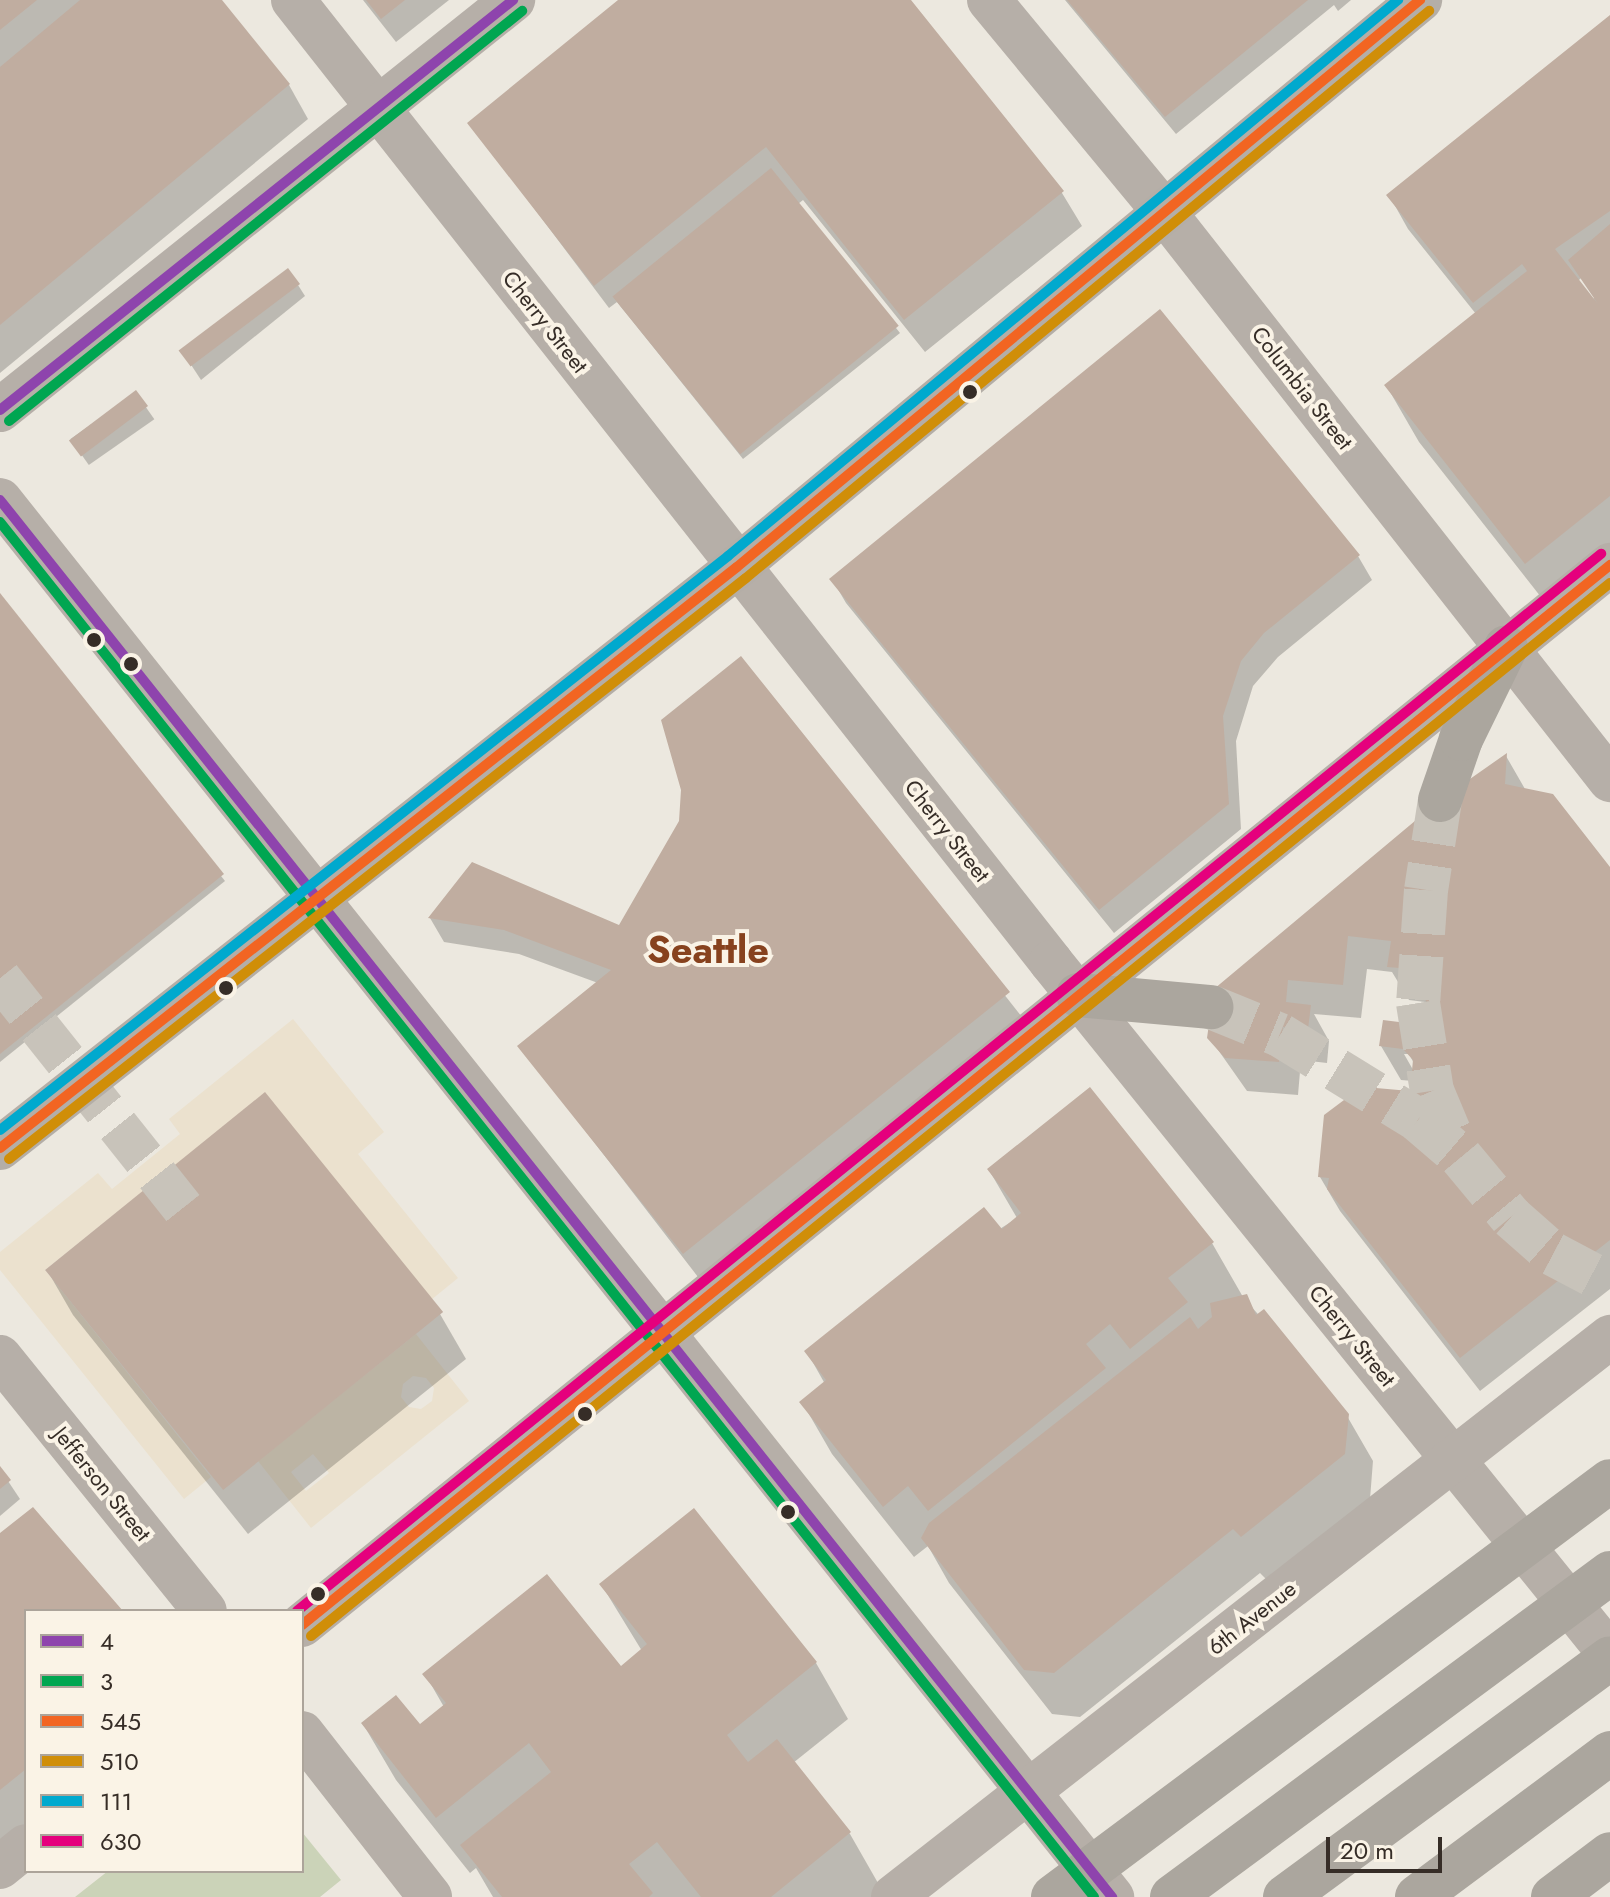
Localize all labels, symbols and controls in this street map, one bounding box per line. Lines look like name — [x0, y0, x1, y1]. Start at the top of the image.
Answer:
street label: Cherry Street — [497, 266, 593, 378]
street label: Columbia Street — [1246, 321, 1358, 455]
unlabelled marker — [962, 384, 978, 400]
unlabelled marker — [86, 632, 102, 648]
unlabelled marker — [123, 656, 139, 672]
street label: Cherry Street — [899, 775, 995, 887]
district label: Seattle — [647, 927, 769, 973]
unlabelled marker — [218, 980, 234, 996]
street label: Cherry Street — [1303, 1280, 1401, 1392]
unlabelled marker — [577, 1406, 593, 1422]
street label: Jefferson Street — [48, 1421, 156, 1547]
unlabelled marker — [780, 1504, 796, 1520]
street label: 6th Avenue — [1203, 1575, 1301, 1661]
unlabelled marker — [310, 1586, 326, 1602]
legend — [24, 1609, 304, 1873]
text: 4 — [100, 1624, 114, 1659]
text: 3 — [100, 1664, 113, 1699]
text: 545 — [100, 1704, 141, 1739]
text: 510 — [100, 1744, 139, 1779]
text: 111 — [100, 1784, 132, 1819]
scale bar — [1330, 1821, 1446, 1871]
text: 630 — [100, 1824, 141, 1859]
text: 20 m — [1340, 1833, 1394, 1868]

